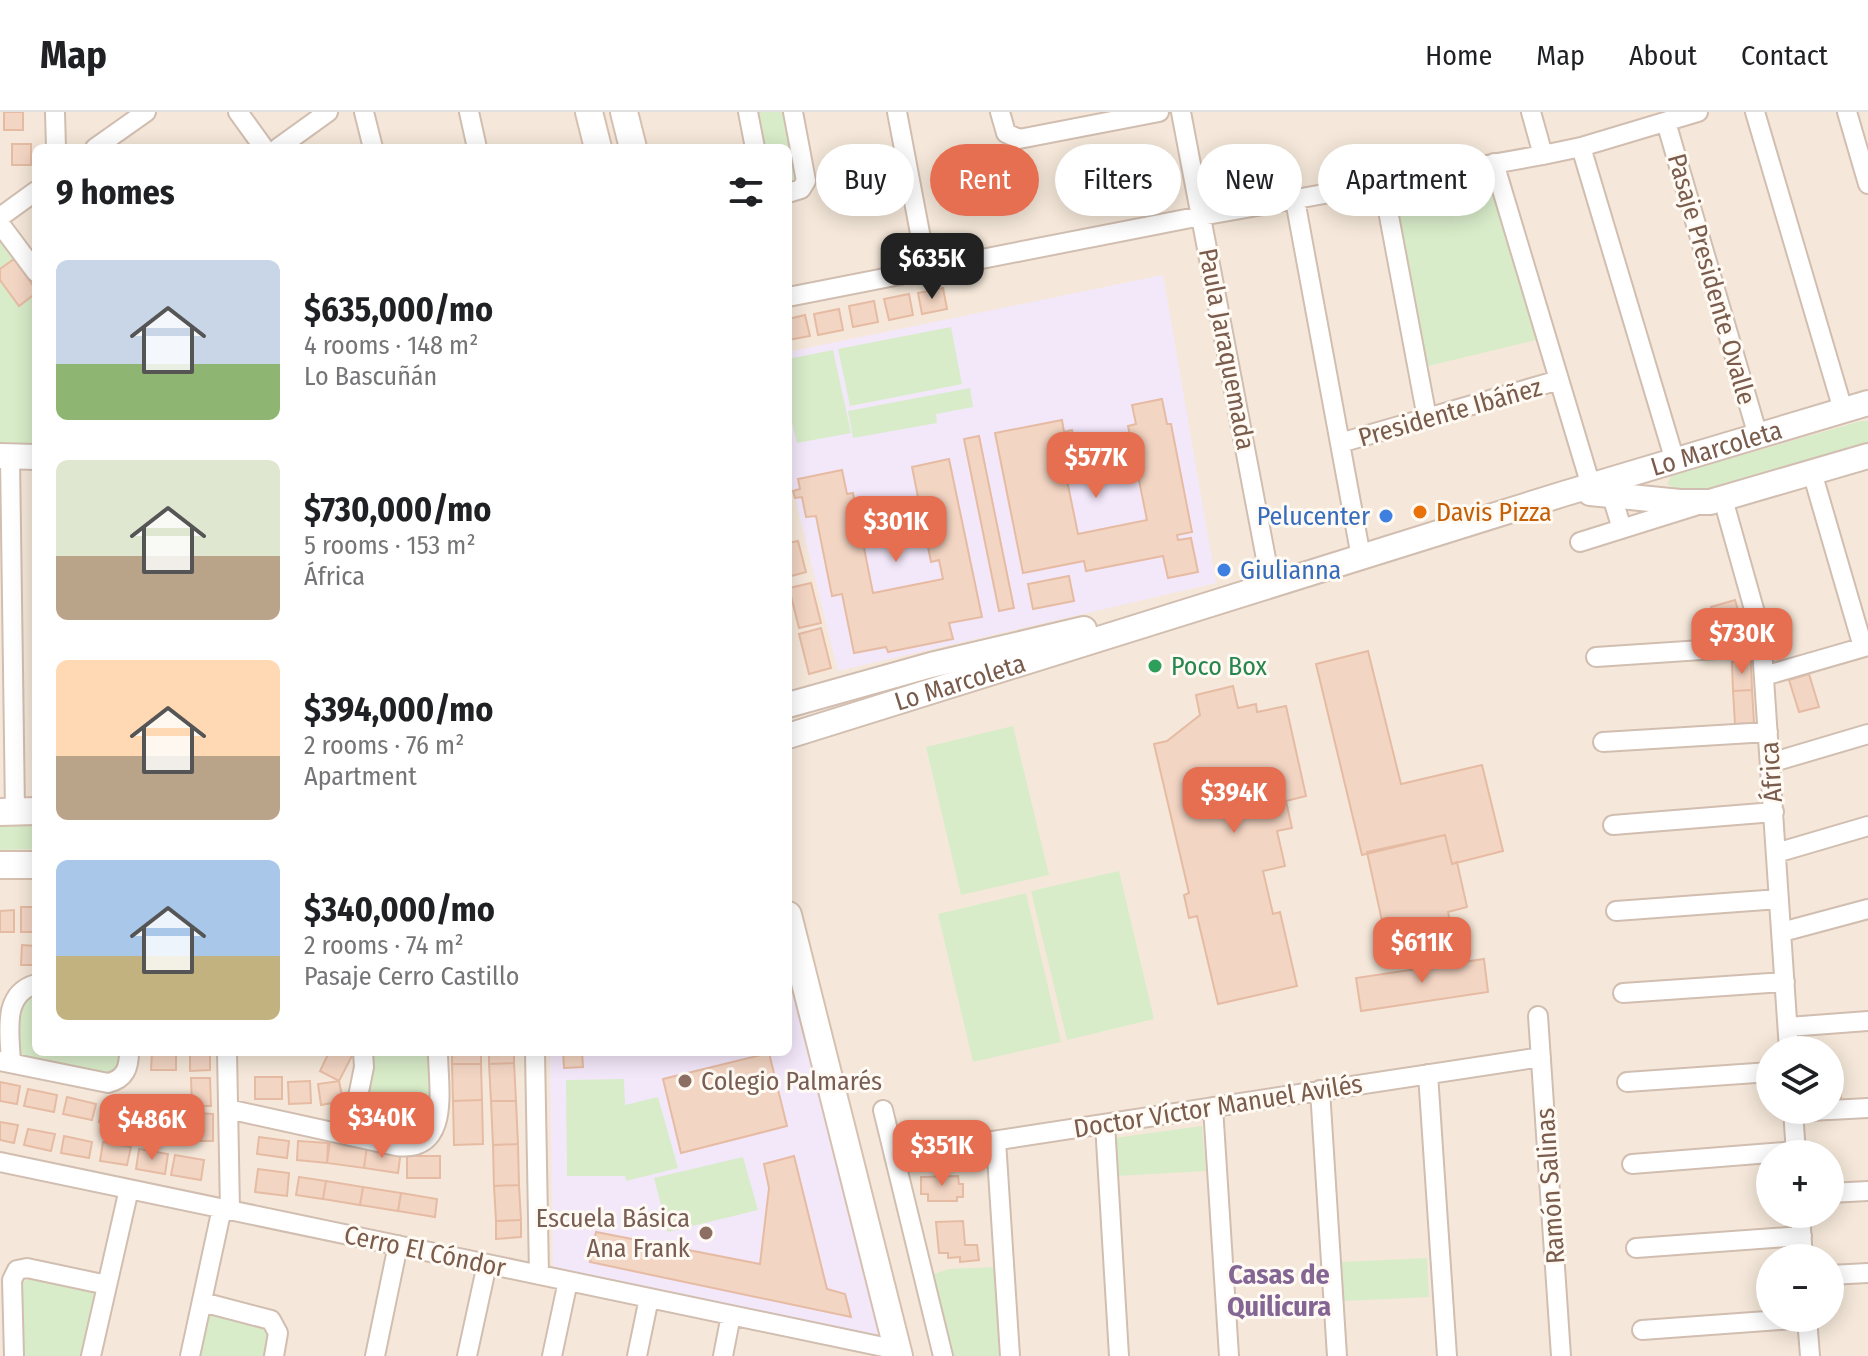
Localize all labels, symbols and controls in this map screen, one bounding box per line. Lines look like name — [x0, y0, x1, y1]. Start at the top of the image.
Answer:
text: Map — [40, 32, 107, 78]
text: Home — [1425, 39, 1492, 72]
text: Map — [1536, 39, 1585, 72]
text: About — [1629, 39, 1697, 72]
text: Contact — [1741, 39, 1828, 72]
chip: Buy — [816, 144, 914, 216]
chip: Rent — [930, 144, 1039, 216]
chip: Filters — [1055, 144, 1181, 216]
chip: New — [1197, 144, 1302, 216]
chip: Apartment — [1318, 144, 1495, 216]
street label: Pasaje Presidente Ovalle — [1661, 150, 1762, 408]
icon: filters — [724, 170, 768, 214]
text: 9 homes — [56, 172, 175, 213]
pin: $635K — [876, 233, 988, 301]
text: $635K — [899, 243, 965, 274]
street label: Paula Jaraquemada — [1192, 246, 1261, 453]
text: $635,000/mo — [304, 289, 493, 330]
icon: home — [120, 292, 216, 388]
text: 4 rooms · 148 m² — [304, 330, 478, 361]
text: Lo Bascuñán — [304, 361, 437, 392]
street label: Presidente Ibáñez — [1355, 371, 1545, 453]
street label: Lo Marcoleta — [1647, 415, 1786, 483]
pin: $577K — [1040, 432, 1152, 500]
text: $577K — [1065, 442, 1127, 473]
text: $730,000/mo — [304, 489, 491, 530]
icon: home — [120, 492, 216, 588]
pin: $301K — [840, 496, 952, 564]
place label: Davis Pizza — [1436, 497, 1552, 528]
place label: Pelucenter — [1257, 501, 1370, 532]
marker: Davis Pizza — [1411, 503, 1429, 521]
text: $301K — [864, 506, 928, 537]
marker: Pelucenter — [1377, 507, 1395, 525]
text: 5 rooms · 153 m² — [304, 530, 476, 561]
place label: Giulianna — [1240, 555, 1341, 586]
text: África — [304, 561, 365, 592]
marker: Giulianna — [1215, 561, 1233, 579]
pin: $730K — [1686, 608, 1798, 676]
text: $730K — [1709, 618, 1775, 649]
street label: Lo Marcoleta — [891, 648, 1029, 718]
place label: Poco Box — [1171, 651, 1268, 682]
marker: Poco Box — [1146, 657, 1164, 675]
text: $394,000/mo — [304, 689, 493, 730]
icon: home — [120, 692, 216, 788]
text: 2 rooms · 76 m² — [304, 730, 464, 761]
street label: África — [1754, 741, 1789, 803]
text: Apartment — [304, 761, 417, 792]
pin: $394K — [1178, 767, 1290, 835]
text: $394K — [1201, 777, 1267, 808]
text: $340,000/mo — [304, 889, 495, 930]
icon: home — [120, 892, 216, 988]
pin: $611K — [1366, 917, 1478, 985]
text: $611K — [1391, 927, 1453, 958]
text: 2 rooms · 74 m² — [304, 930, 464, 961]
text: Pasaje Cerro Castillo — [304, 961, 519, 992]
map controls — [1756, 1036, 1844, 1332]
button: layers — [1756, 1036, 1844, 1124]
place label: Colegio Palmarés — [701, 1066, 882, 1097]
street label: Doctor Víctor Manuel Avilés — [1072, 1068, 1365, 1145]
marker: Colegio Palmarés — [676, 1072, 694, 1090]
pin: $340K — [326, 1092, 438, 1160]
pin: $486K — [96, 1094, 208, 1162]
text: $340K — [348, 1102, 416, 1133]
text: $486K — [118, 1104, 186, 1135]
street label: Ramón Salinas — [1530, 1107, 1571, 1265]
pin: $351K — [886, 1120, 998, 1188]
text: $351K — [911, 1130, 973, 1161]
button: + — [1756, 1140, 1844, 1228]
place label: Escuela Básica Ana Frank — [536, 1203, 691, 1264]
street label: Cerro El Cóndor — [341, 1219, 509, 1284]
marker: Escuela Básica Ana Frank — [697, 1224, 715, 1242]
button: − — [1756, 1244, 1844, 1332]
district label: Casas de Quilicura — [1227, 1258, 1331, 1323]

